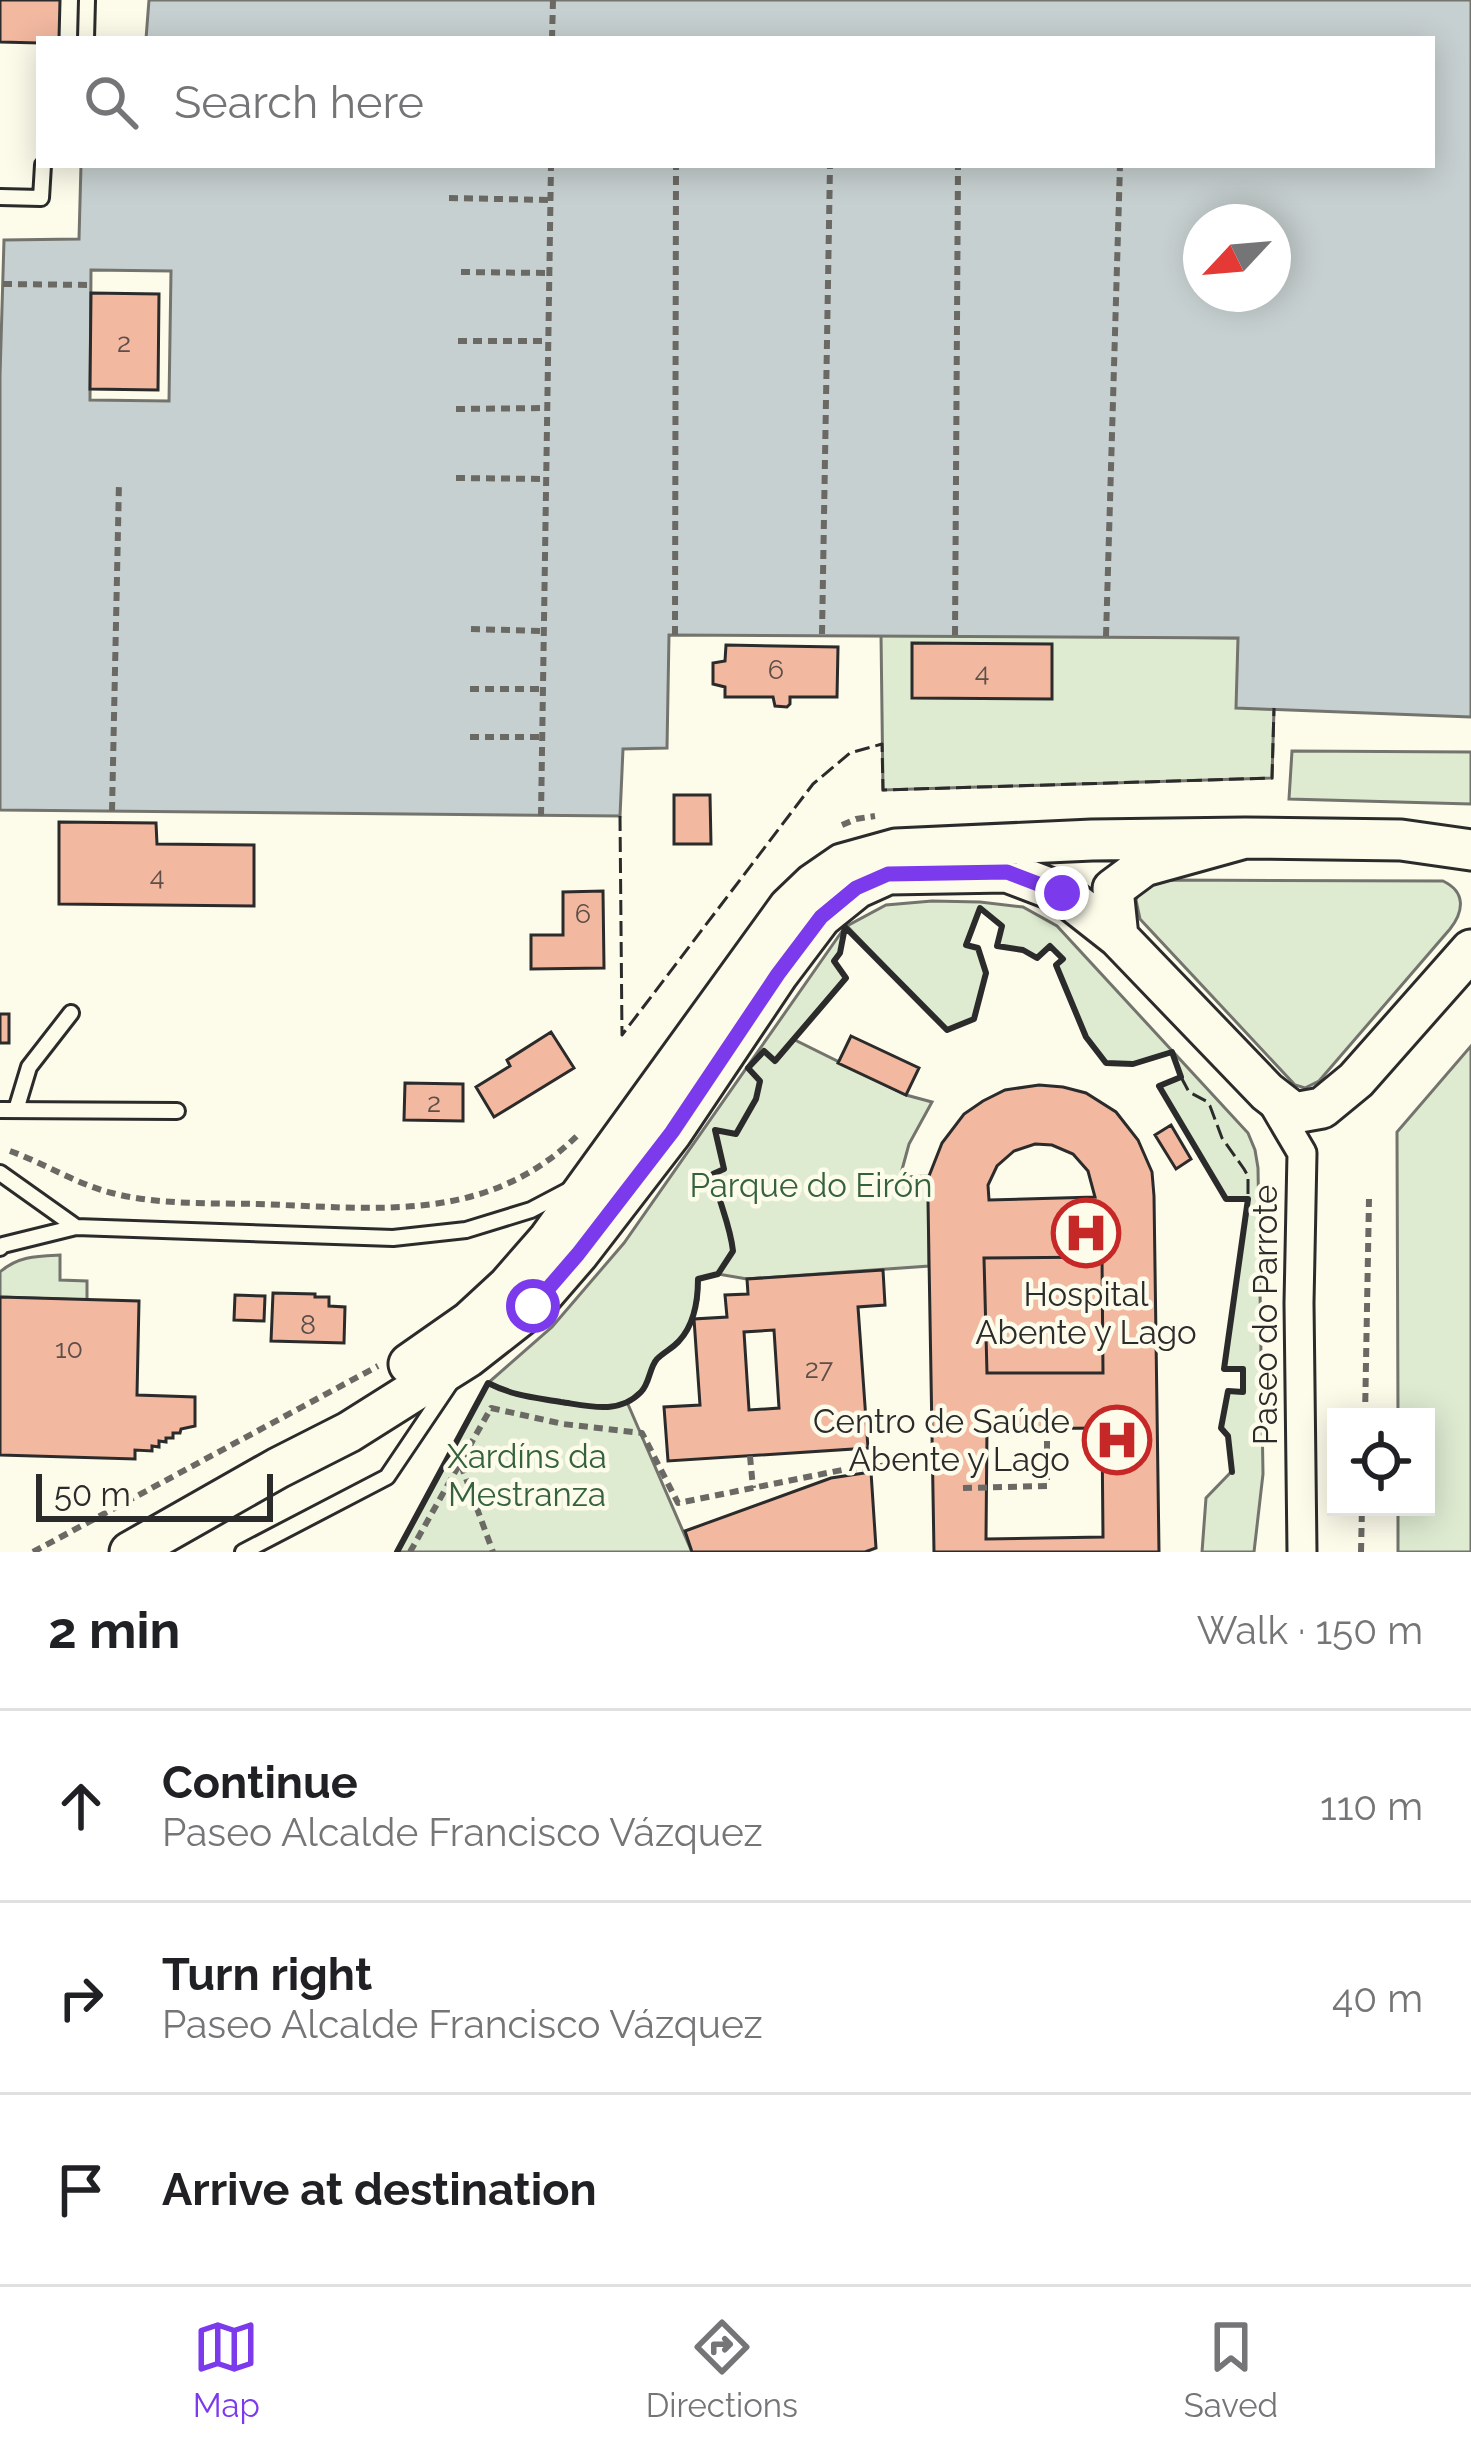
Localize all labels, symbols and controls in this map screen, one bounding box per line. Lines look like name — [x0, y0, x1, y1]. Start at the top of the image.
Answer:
search box — [36, 36, 1435, 168]
icon: search — [78, 69, 144, 135]
text: Search here — [174, 76, 424, 129]
north arrow — [1183, 204, 1291, 312]
house number: 2 — [117, 327, 131, 358]
house number: 6 — [768, 654, 784, 685]
house number: 4 — [975, 656, 989, 687]
house number: 4 — [150, 860, 164, 891]
route end — [1035, 866, 1089, 920]
house number: 6 — [575, 898, 591, 929]
house number: 2 — [427, 1087, 441, 1118]
park label: Parque do Eirón — [690, 1166, 933, 1205]
street label: Paseo do Parrote — [1246, 1185, 1285, 1445]
hospital icon: Hospital Abente y Lago — [1051, 1198, 1121, 1268]
place label: Hospital Abente y Lago — [975, 1275, 1197, 1352]
route start — [506, 1279, 560, 1333]
house number: 8 — [300, 1309, 316, 1340]
house number: 10 — [55, 1333, 83, 1364]
house number: 27 — [805, 1353, 834, 1384]
place label: Centro de Saúde Abente y Lago — [813, 1402, 1070, 1479]
hospital icon: Centro de Saúde Abente y Lago — [1082, 1405, 1152, 1475]
map controls — [1327, 1408, 1435, 1516]
button: locate — [1327, 1408, 1435, 1516]
park label: Xardíns da Mestranza — [447, 1437, 607, 1514]
scale bar — [36, 1468, 273, 1521]
text: 50 m — [54, 1475, 131, 1514]
text: 2 min — [48, 1600, 180, 1660]
text: Walk · 150 m — [1197, 1607, 1423, 1653]
text: Continue — [162, 1756, 358, 1809]
icon: ahead — [48, 1773, 114, 1839]
text: 110 m — [1320, 1783, 1423, 1829]
text: Paseo Alcalde Francisco Vázquez — [162, 1809, 763, 1855]
text: Turn right — [162, 1948, 372, 2001]
icon: right — [48, 1965, 114, 2031]
text: 40 m — [1332, 1975, 1423, 2021]
text: Paseo Alcalde Francisco Vázquez — [162, 2001, 763, 2047]
icon: arrive — [48, 2157, 114, 2223]
text: Arrive at destination — [162, 2163, 597, 2216]
tab: Map — [193, 2314, 260, 2425]
tab: Directions — [646, 2314, 798, 2425]
tab: Saved — [1184, 2314, 1278, 2425]

